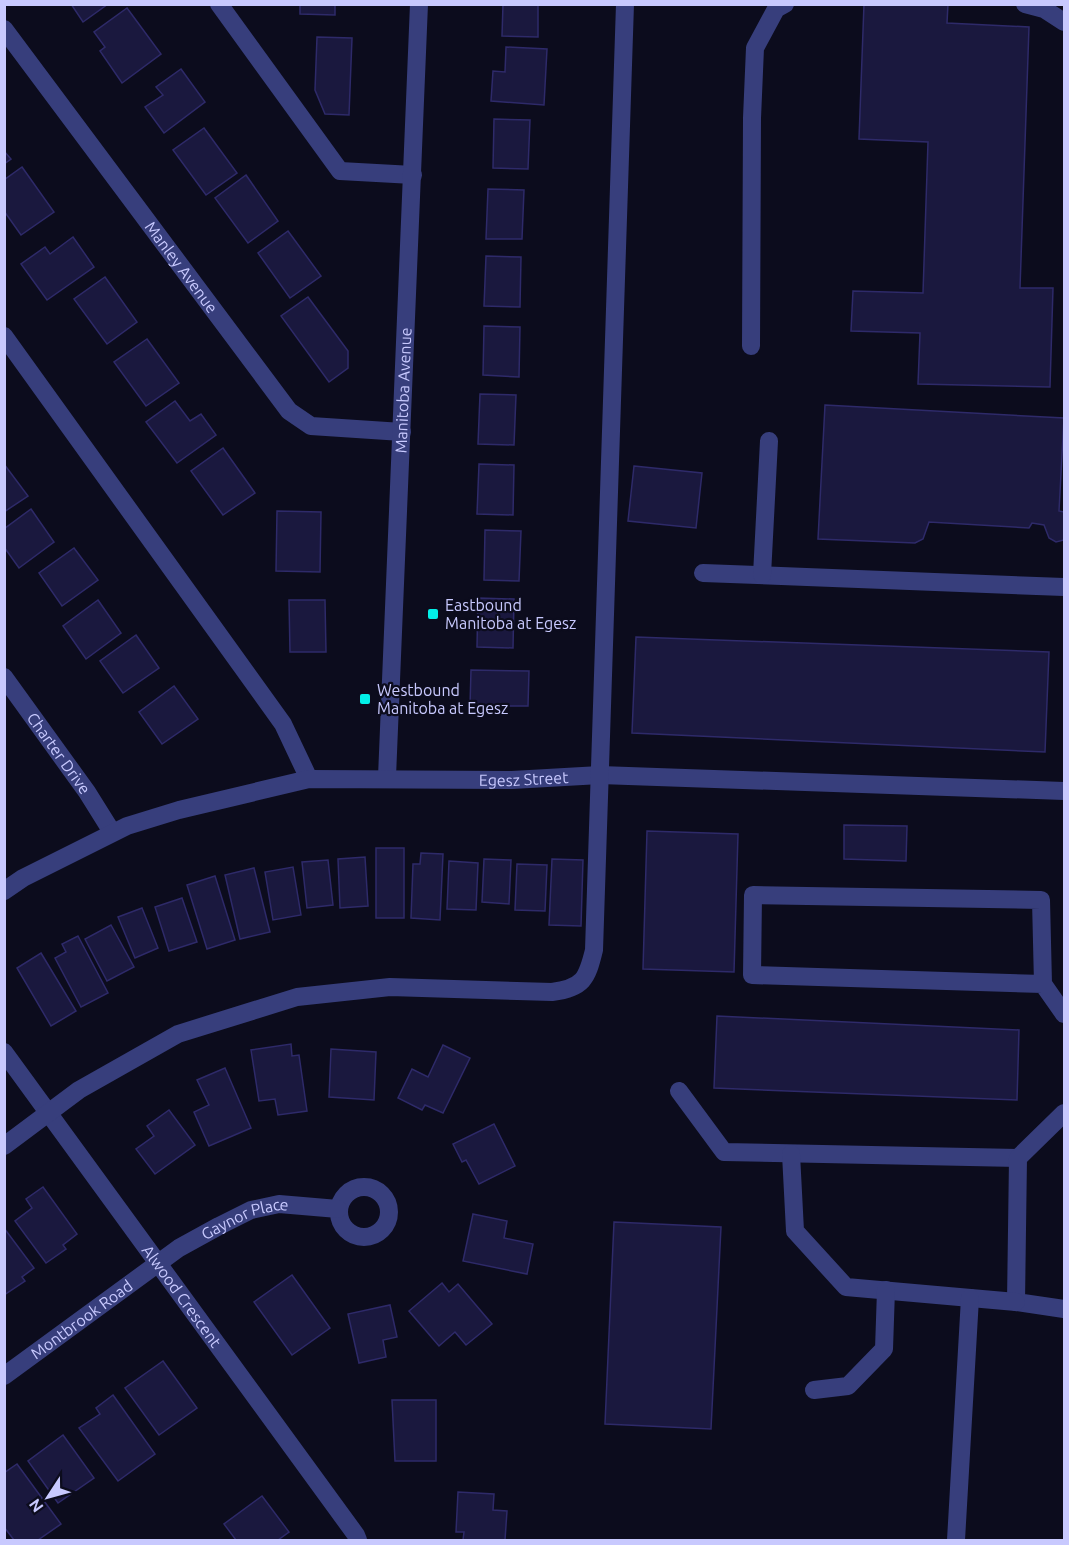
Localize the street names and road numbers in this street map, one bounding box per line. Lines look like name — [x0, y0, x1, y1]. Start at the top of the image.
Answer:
street label: Manley Avenue — [142, 218, 222, 316]
street label: Manitoba Avenue — [391, 327, 415, 454]
street label: Charter Drive — [24, 709, 94, 797]
street label: Egesz Street — [479, 768, 570, 789]
street label: Gaynor Place — [198, 1195, 289, 1243]
street label: Alwood Crescent — [139, 1241, 226, 1351]
street label: Montbrook Road — [27, 1276, 136, 1362]

